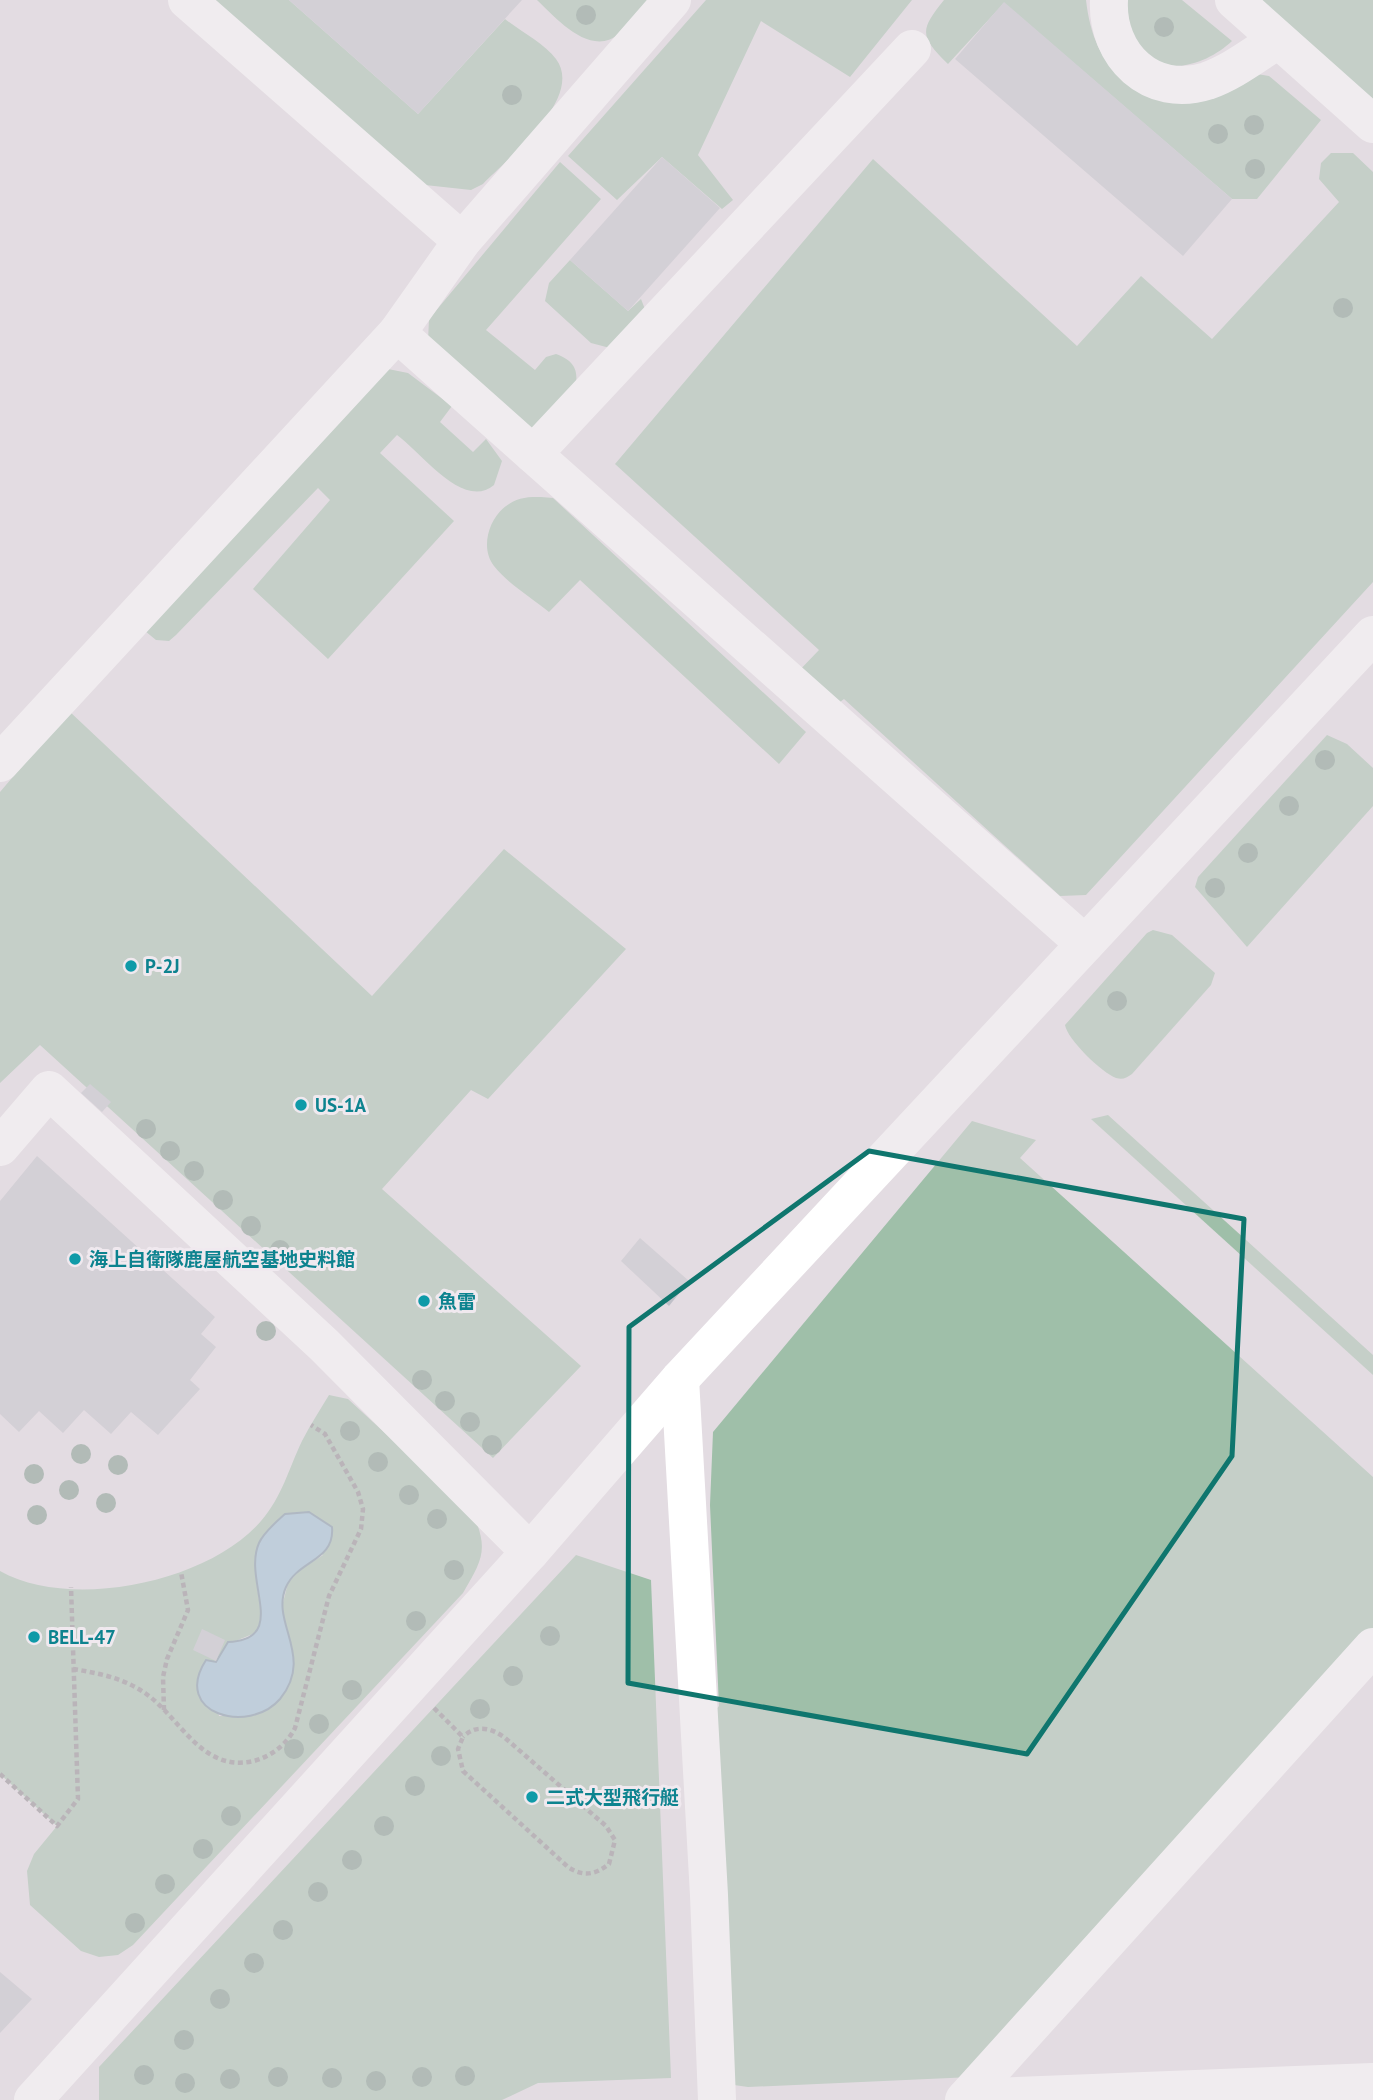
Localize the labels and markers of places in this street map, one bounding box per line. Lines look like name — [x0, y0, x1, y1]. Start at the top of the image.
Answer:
place label: P-2J — [145, 954, 180, 978]
marker: P-2J — [123, 958, 139, 974]
place label: US-1A — [315, 1093, 367, 1117]
marker: US-1A — [293, 1097, 309, 1113]
place label: 海上自衛隊鹿屋航空基地史料館 — [89, 1247, 355, 1271]
marker: 海上自衛隊鹿屋航空基地史料館 — [67, 1251, 83, 1267]
place label: 魚雷 — [438, 1289, 476, 1313]
marker: 魚雷 — [416, 1293, 432, 1309]
place label: BELL-47 — [48, 1625, 116, 1649]
marker: BELL-47 — [26, 1629, 42, 1645]
place label: 二式大型飛行艇 — [546, 1785, 679, 1809]
marker: 二式大型飛行艇 — [524, 1789, 540, 1805]

